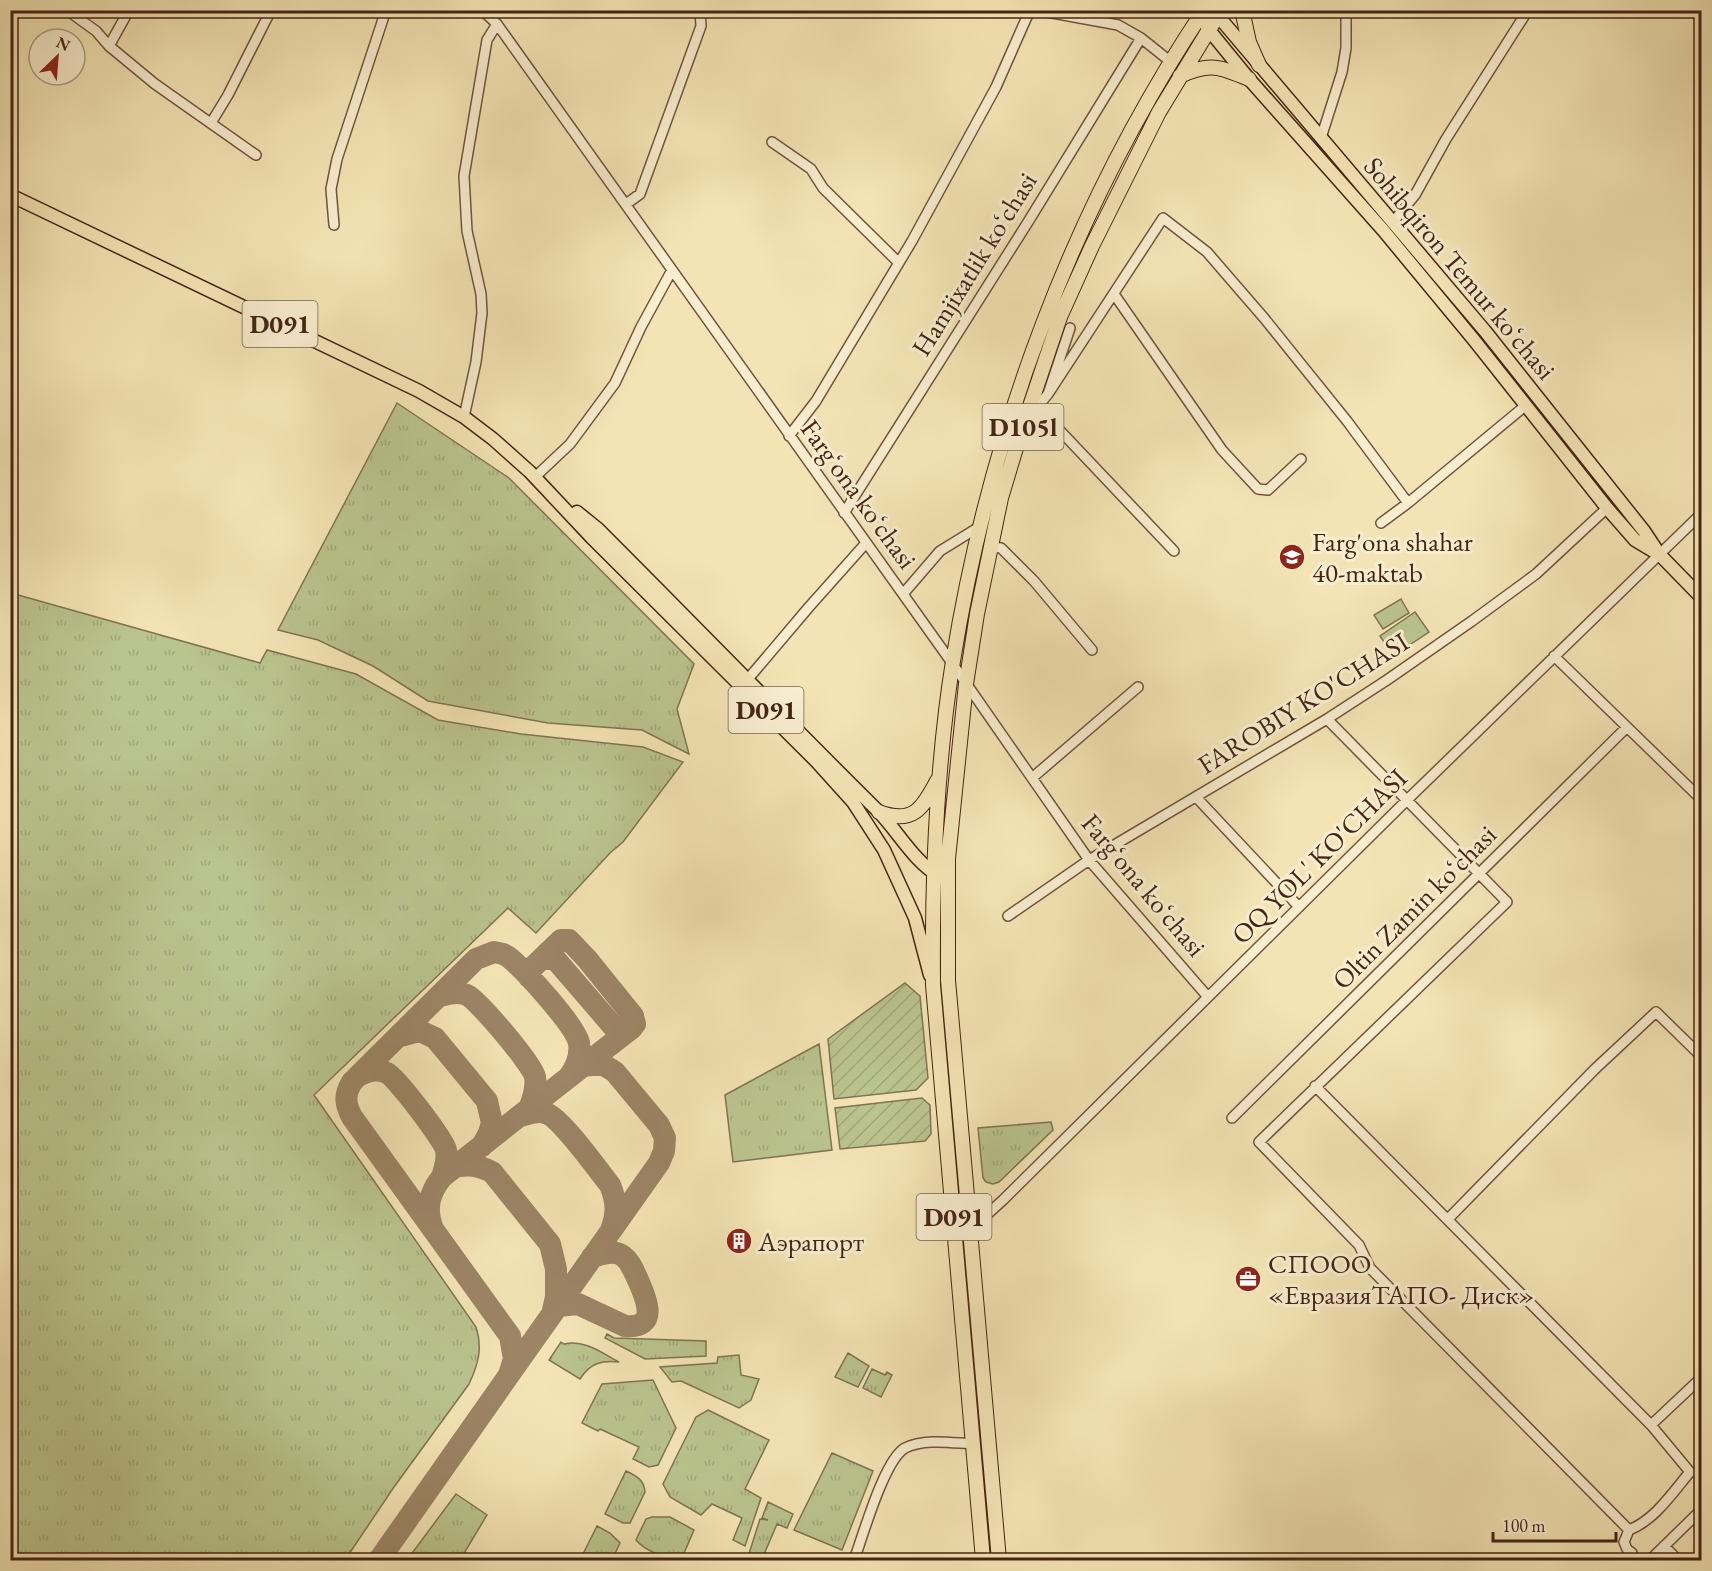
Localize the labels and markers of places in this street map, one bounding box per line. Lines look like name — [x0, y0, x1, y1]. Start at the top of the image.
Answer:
place label: Farg'ona shahar 40-maktab — [1312, 524, 1473, 590]
school or university icon: Farg'ona shahar 40-maktab — [1277, 542, 1307, 572]
place label: Аэрапорт — [757, 1224, 864, 1259]
building icon: Аэрапорт — [724, 1226, 754, 1256]
place label: СПООО «ЕвразияТАПО- Диск» — [1268, 1246, 1534, 1312]
office icon: СПООО «ЕвразияТАПО- Диск» — [1233, 1264, 1263, 1294]

